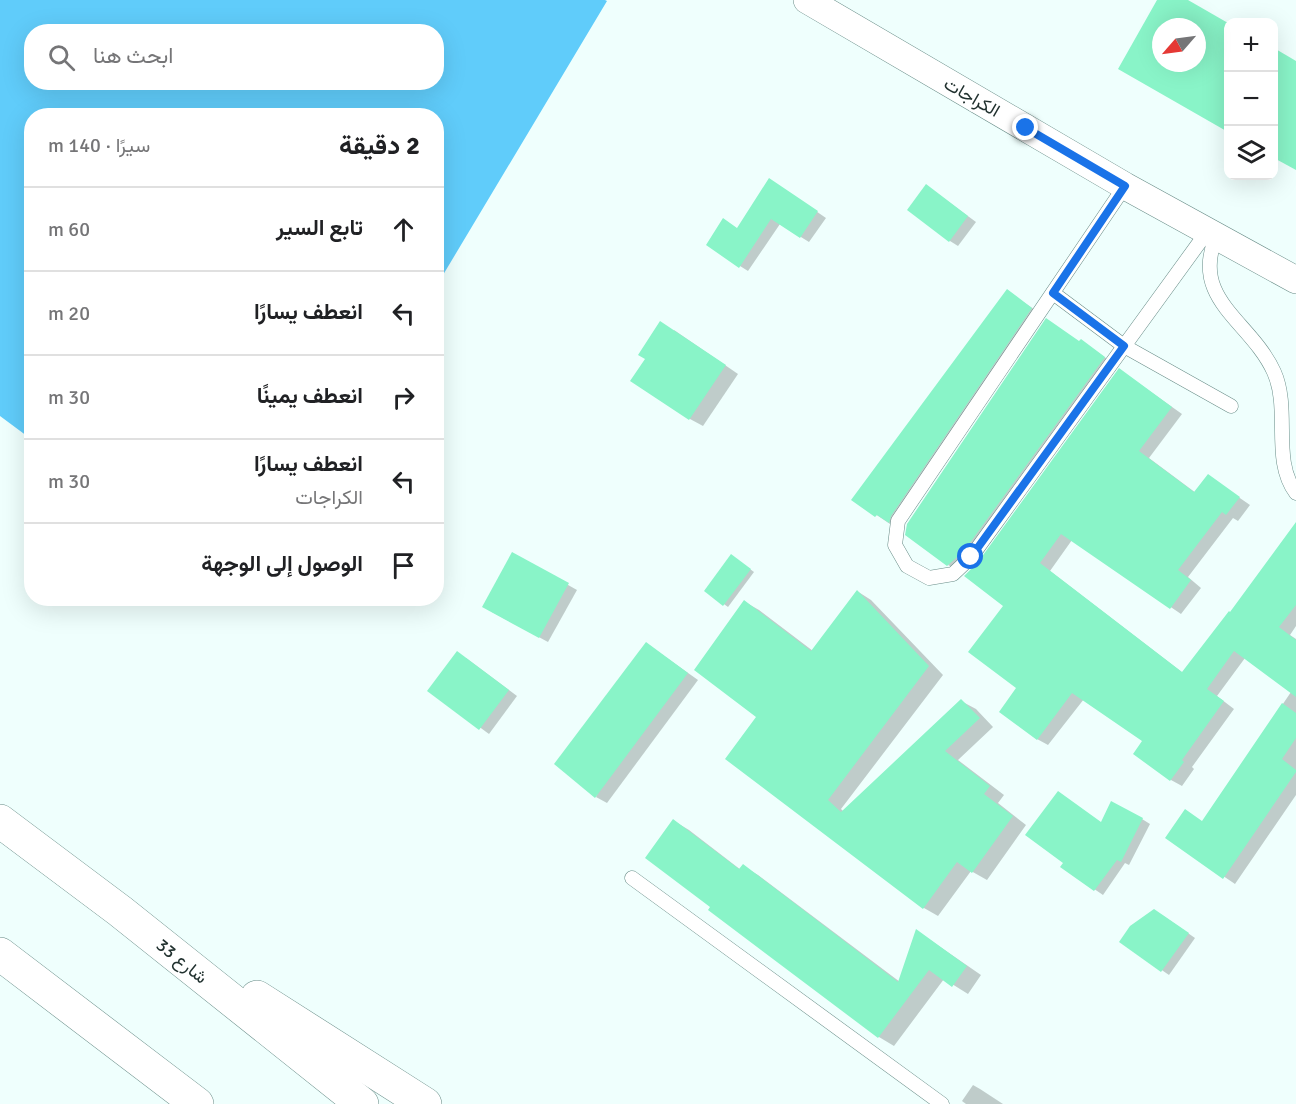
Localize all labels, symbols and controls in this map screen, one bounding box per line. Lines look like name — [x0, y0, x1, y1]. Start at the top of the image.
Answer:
north arrow — [1152, 18, 1206, 72]
map controls — [1224, 18, 1278, 180]
button: + — [1224, 18, 1278, 72]
search box — [24, 24, 444, 90]
icon: search — [45, 41, 78, 74]
text: ابحث هنا — [93, 42, 173, 69]
street label: الكراجات — [940, 72, 1004, 122]
button: − — [1224, 72, 1278, 126]
route end — [1012, 114, 1038, 140]
button: layers — [1224, 126, 1278, 180]
text: 2 دقيقة — [339, 130, 420, 162]
text: سيرًا · 140 m — [48, 133, 150, 158]
icon: ahead — [387, 213, 420, 246]
text: تابع السير — [276, 214, 363, 241]
text: 60 m — [48, 217, 90, 242]
icon: left — [387, 297, 420, 330]
text: انعطف يسارًا — [254, 298, 363, 325]
text: 20 m — [48, 301, 90, 326]
icon: right — [387, 381, 420, 414]
text: انعطف يمينًا — [257, 382, 363, 409]
text: 30 m — [48, 385, 90, 410]
text: انعطف يسارًا — [254, 450, 363, 477]
icon: left — [387, 465, 420, 498]
text: 30 m — [48, 469, 90, 494]
text: الكراجات — [295, 485, 363, 510]
route start — [957, 543, 983, 569]
icon: arrive — [387, 549, 420, 582]
text: الوصول إلى الوجهة — [201, 550, 363, 577]
street label: شارع 33 — [151, 934, 212, 989]

